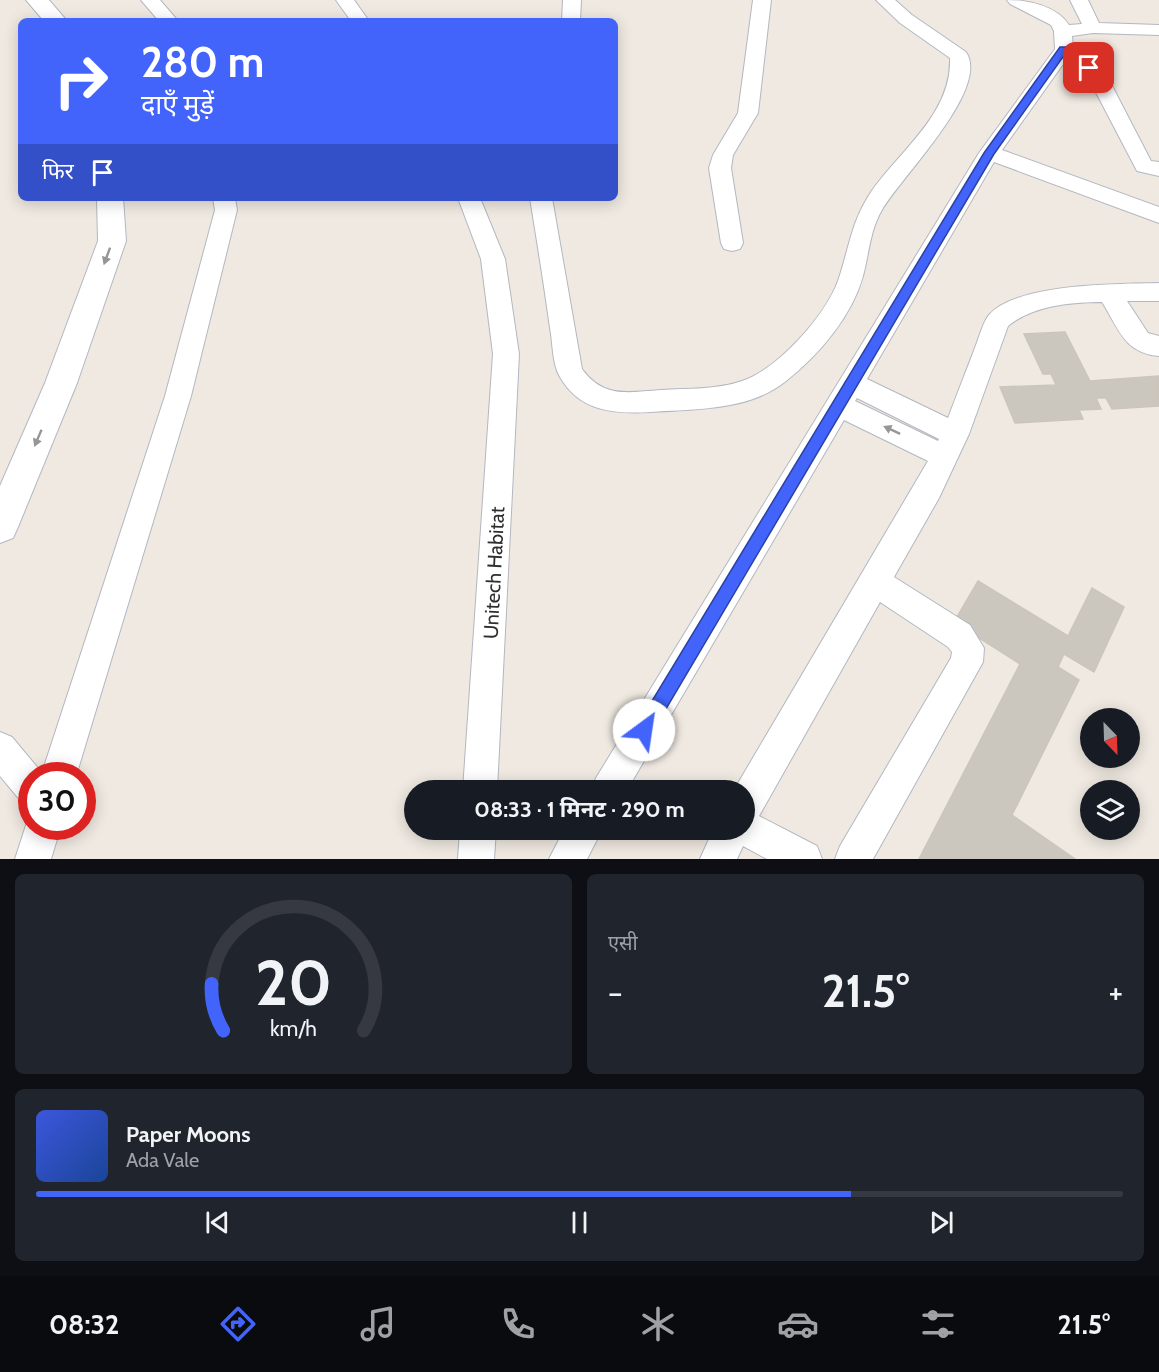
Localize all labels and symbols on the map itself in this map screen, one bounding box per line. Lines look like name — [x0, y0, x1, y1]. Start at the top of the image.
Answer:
pin — [1063, 42, 1114, 93]
one-way arrow — [102, 247, 112, 265]
one-way arrow — [883, 425, 900, 434]
one-way arrow — [33, 429, 42, 447]
street label: Unitech Habitat — [479, 506, 509, 640]
position arrow — [612, 698, 676, 762]
north arrow — [1080, 708, 1140, 768]
speed limit sign: 30 — [18, 762, 96, 840]

